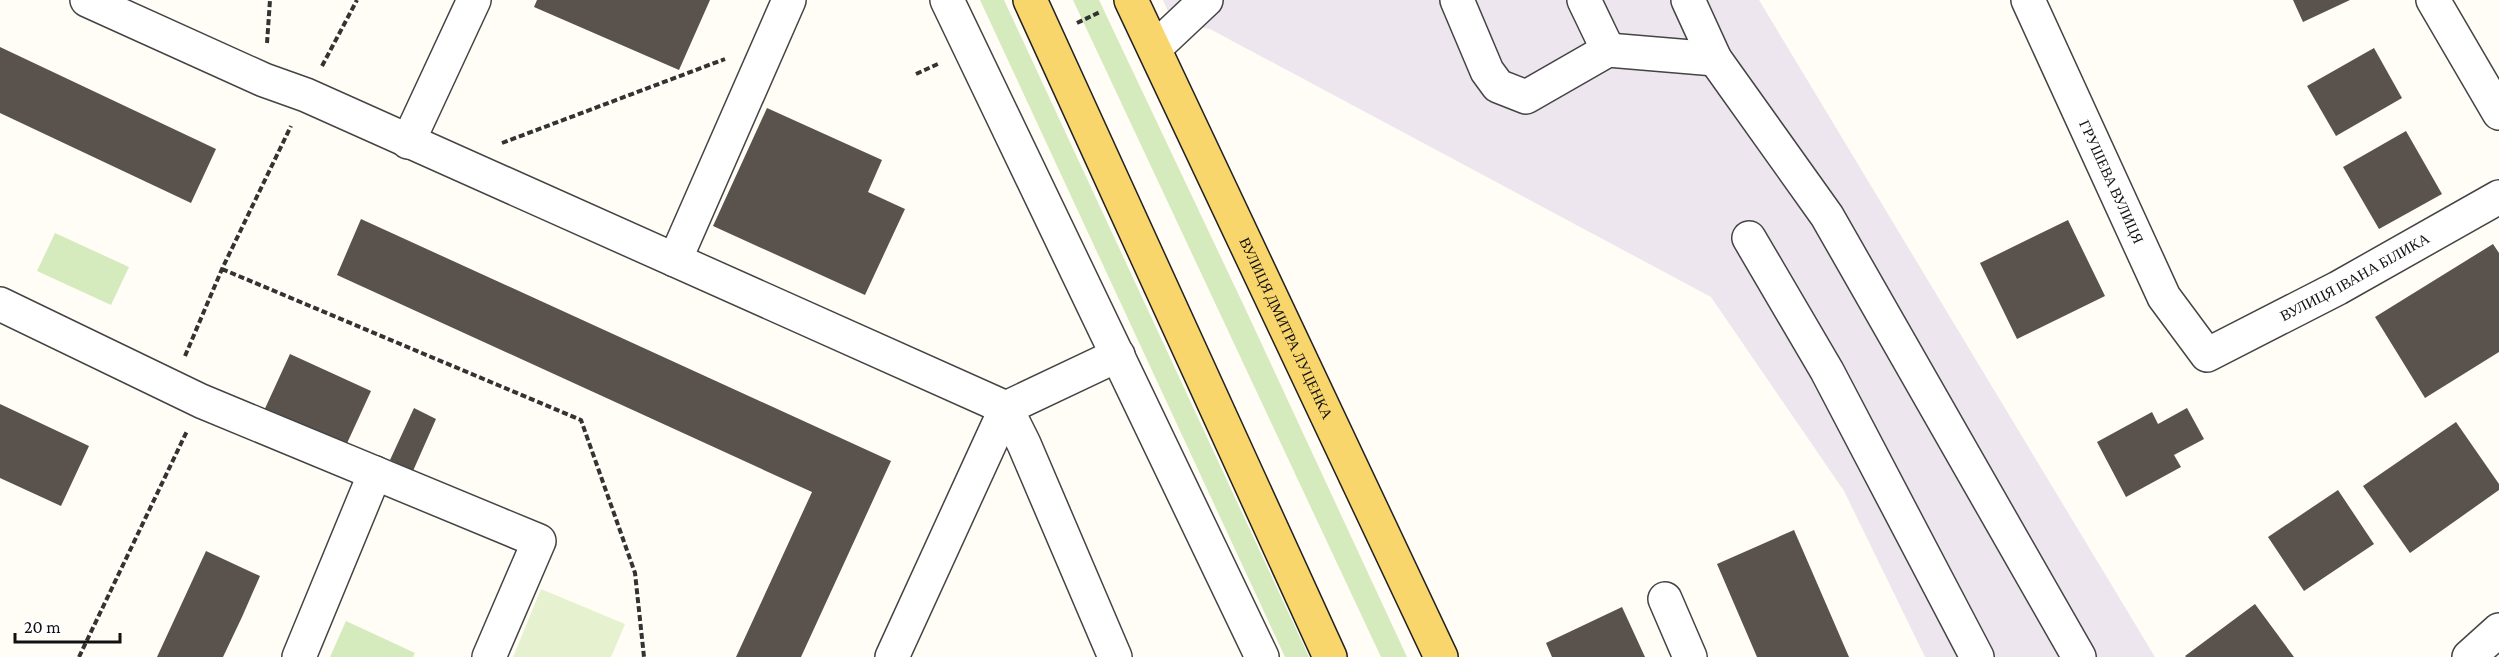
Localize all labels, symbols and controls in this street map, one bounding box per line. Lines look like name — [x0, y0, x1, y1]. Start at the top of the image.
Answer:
street label: ГРУШЕВА ВУЛИЦЯ — [2076, 118, 2146, 246]
street label: ВУЛИЦЯ ІВАНА БІЛИКА — [2278, 230, 2432, 324]
street label: ВУЛИЦЯ ДМИТРА ЛУЦЕНКА — [1236, 235, 1336, 422]
scale bar — [15, 606, 120, 644]
text: 20 m — [24, 617, 61, 637]

